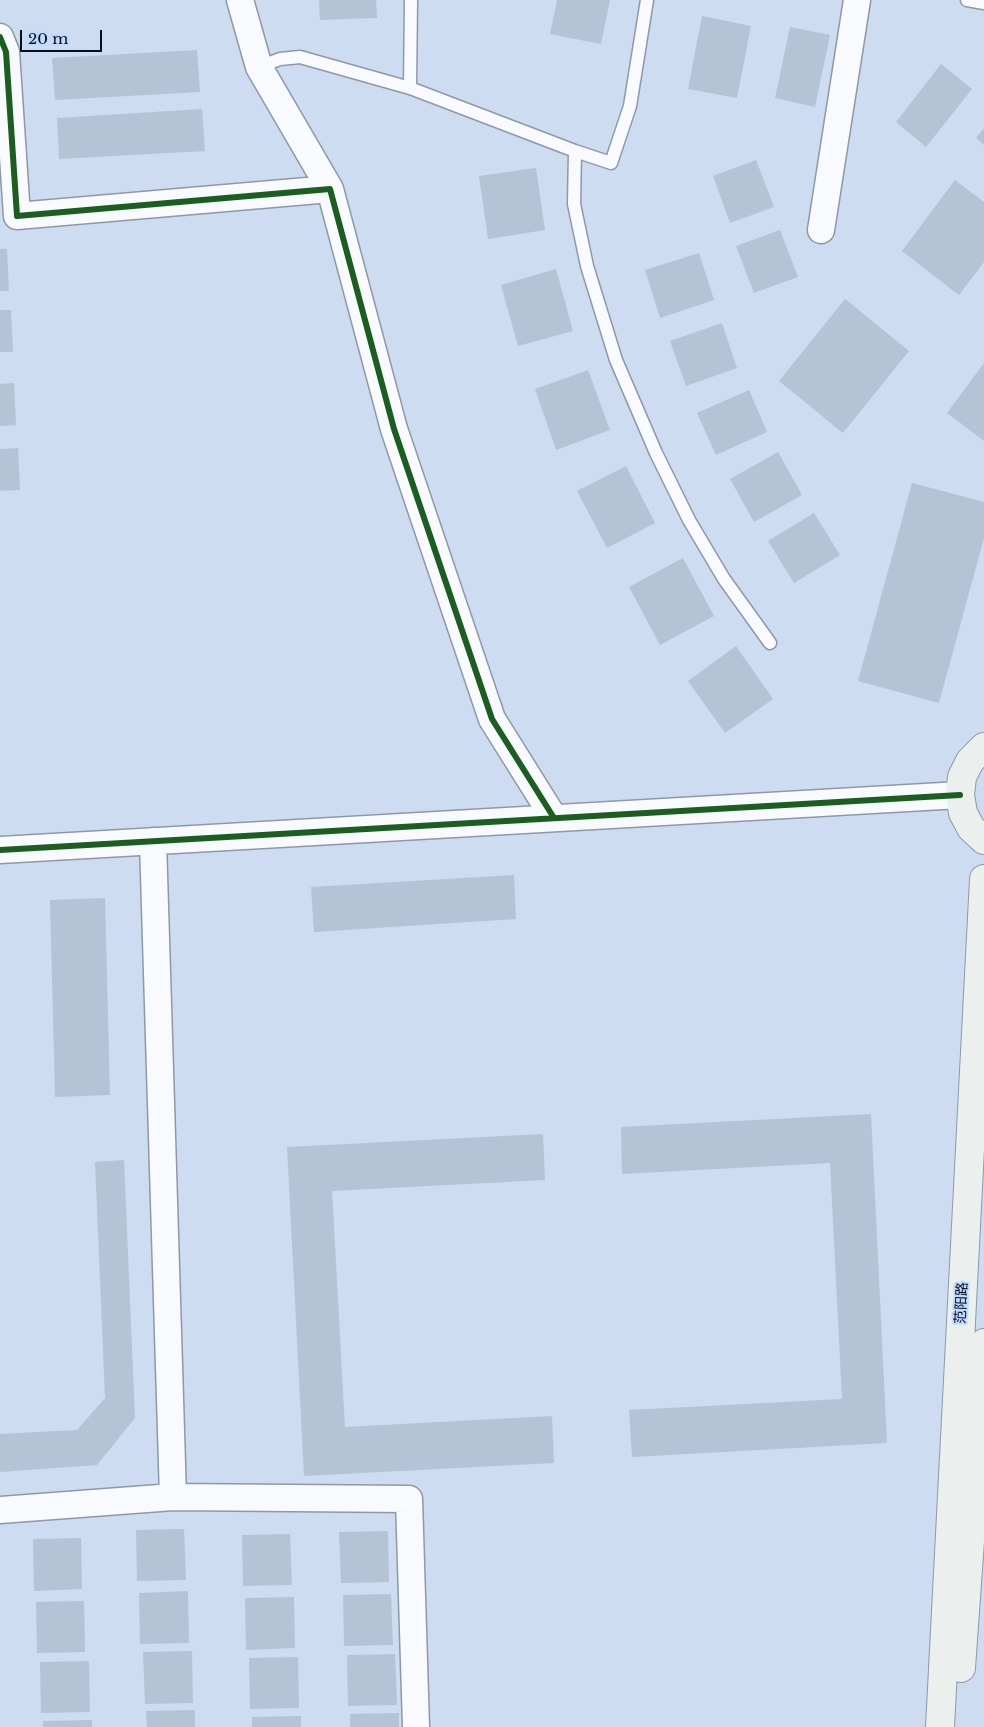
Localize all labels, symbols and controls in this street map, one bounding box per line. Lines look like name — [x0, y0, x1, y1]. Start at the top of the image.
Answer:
scale bar — [22, 20, 105, 52]
text: 20 m — [28, 29, 68, 48]
street label: 范阳路 — [953, 1282, 971, 1324]

